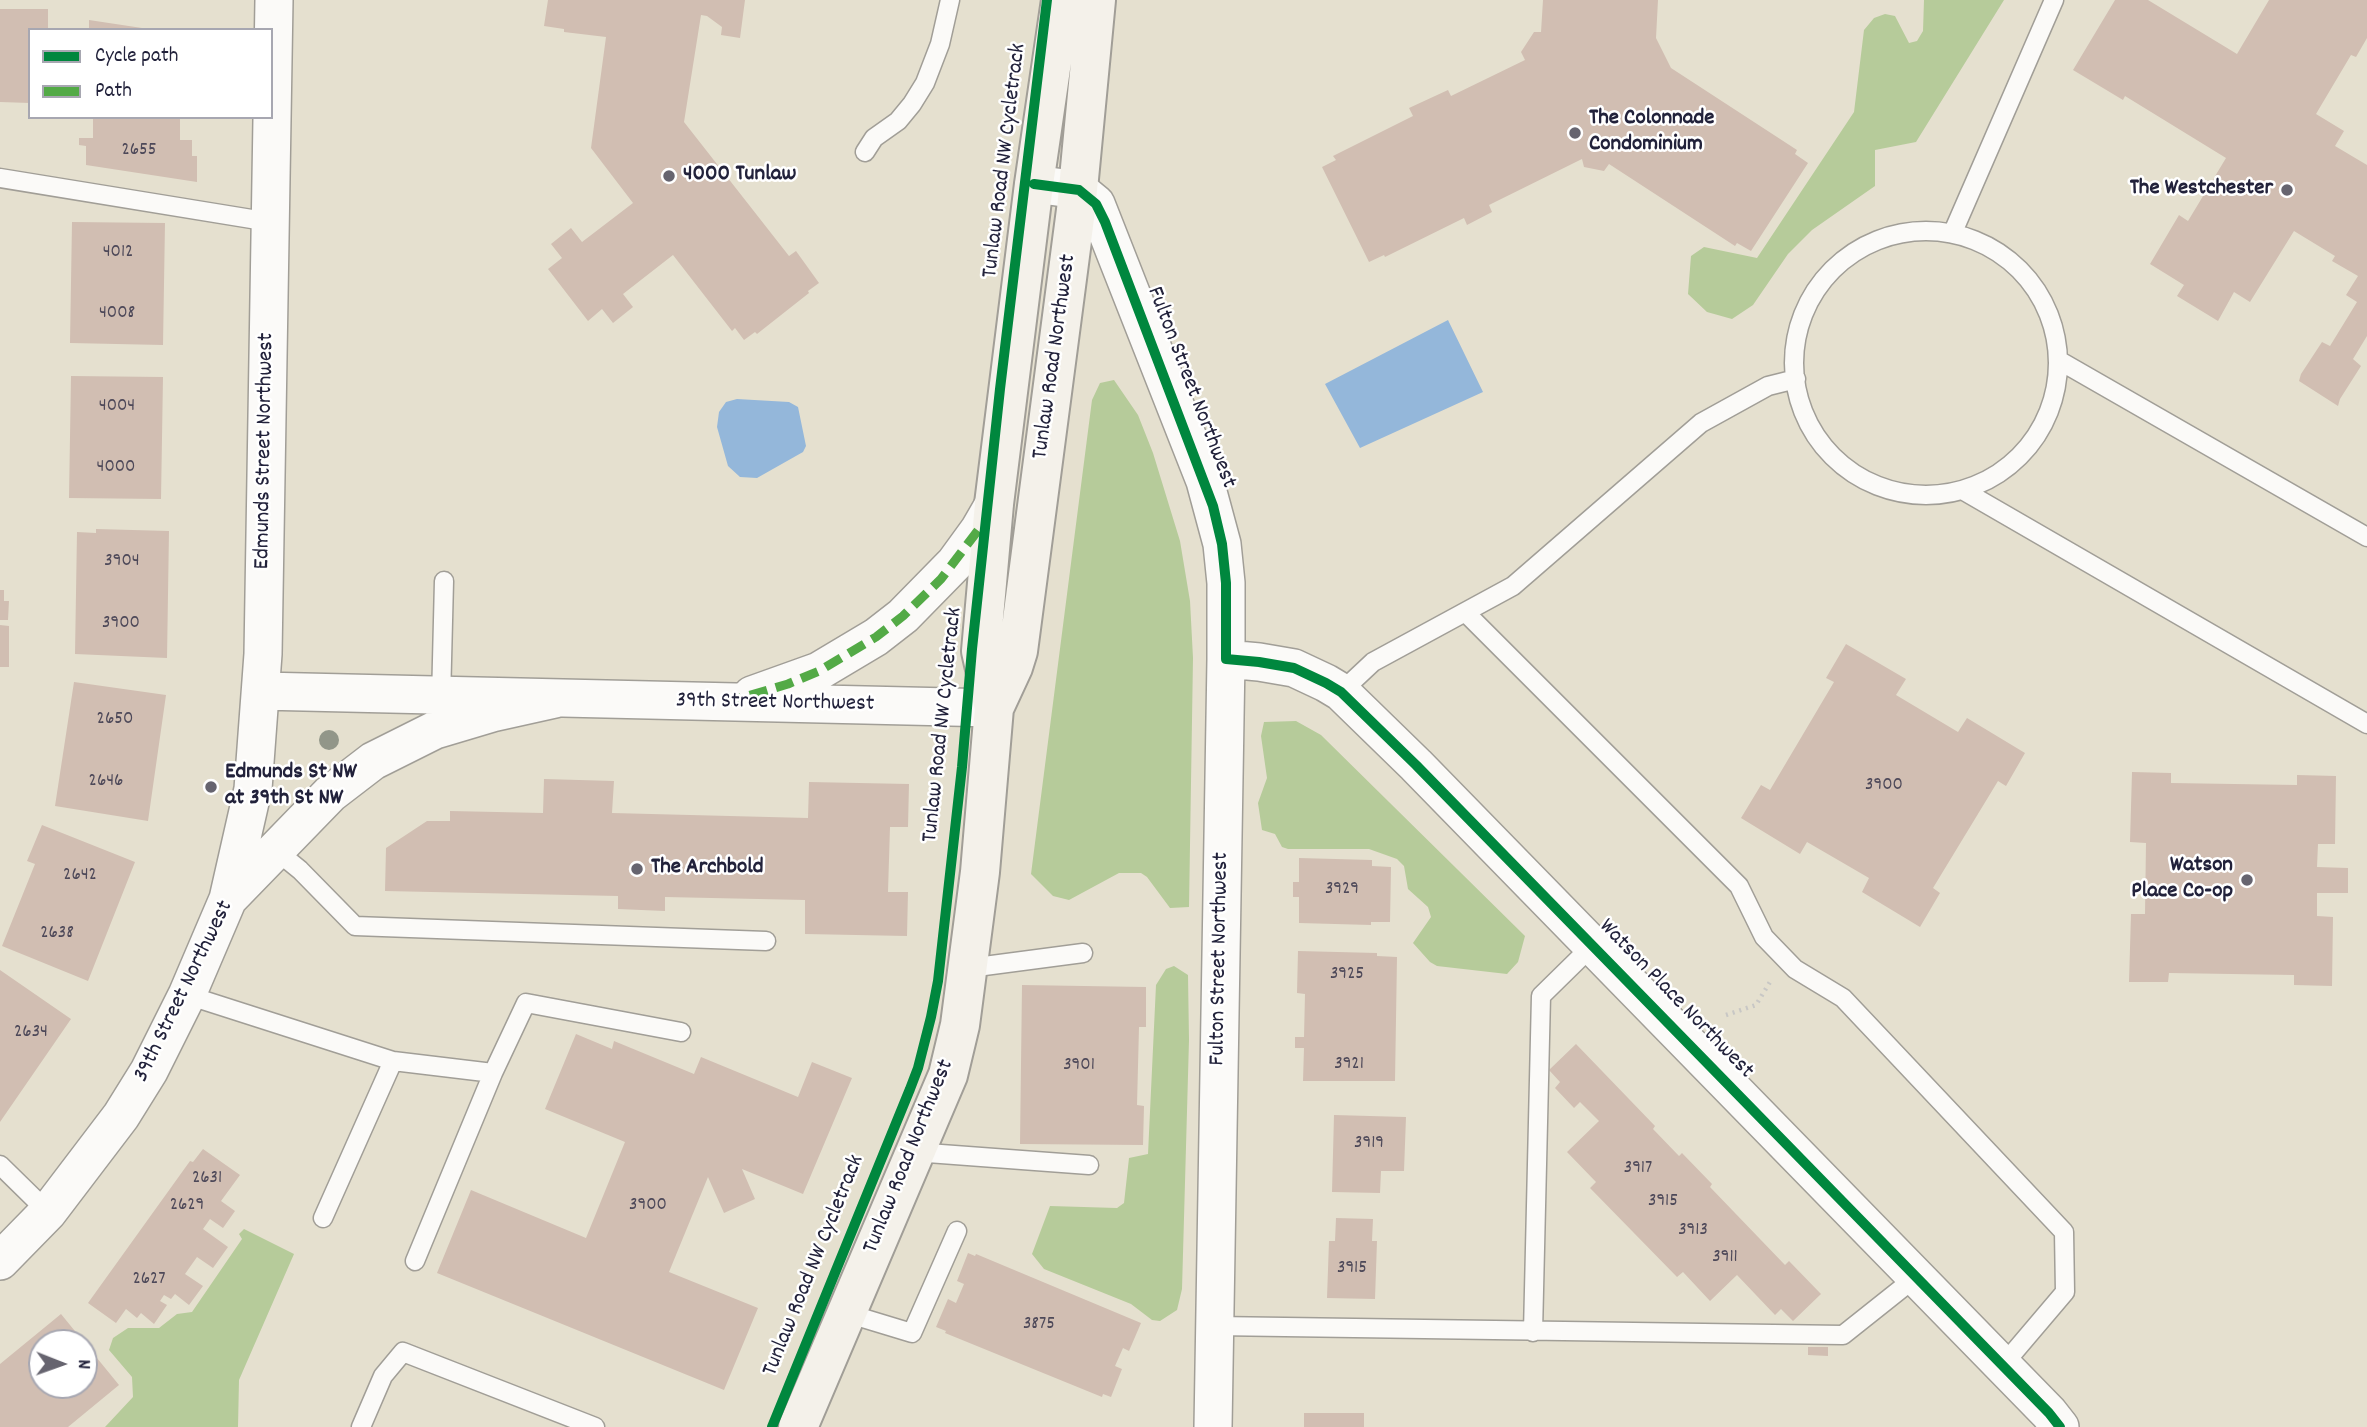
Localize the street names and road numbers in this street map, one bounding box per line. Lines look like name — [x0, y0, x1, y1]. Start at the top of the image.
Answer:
street label: Tunlaw Road NW Cycletrack — [978, 42, 1034, 280]
street label: Tunlaw Road Northwest — [1028, 253, 1084, 461]
street label: Fulton Street Northwest — [1139, 283, 1241, 493]
street label: Edmunds Street Northwest — [250, 332, 282, 570]
street label: Tunlaw Road NW Cycletrack — [918, 606, 970, 844]
street label: 39th Street Northwest — [676, 688, 874, 720]
street label: Fulton Street Northwest — [1205, 852, 1237, 1066]
street label: 39th Street Northwest — [129, 897, 241, 1087]
street label: Watson Place Northwest — [1591, 914, 1759, 1086]
street label: Tunlaw Road Northwest — [859, 1056, 961, 1258]
street label: Tunlaw Road NW Cycletrack — [758, 1151, 872, 1381]

